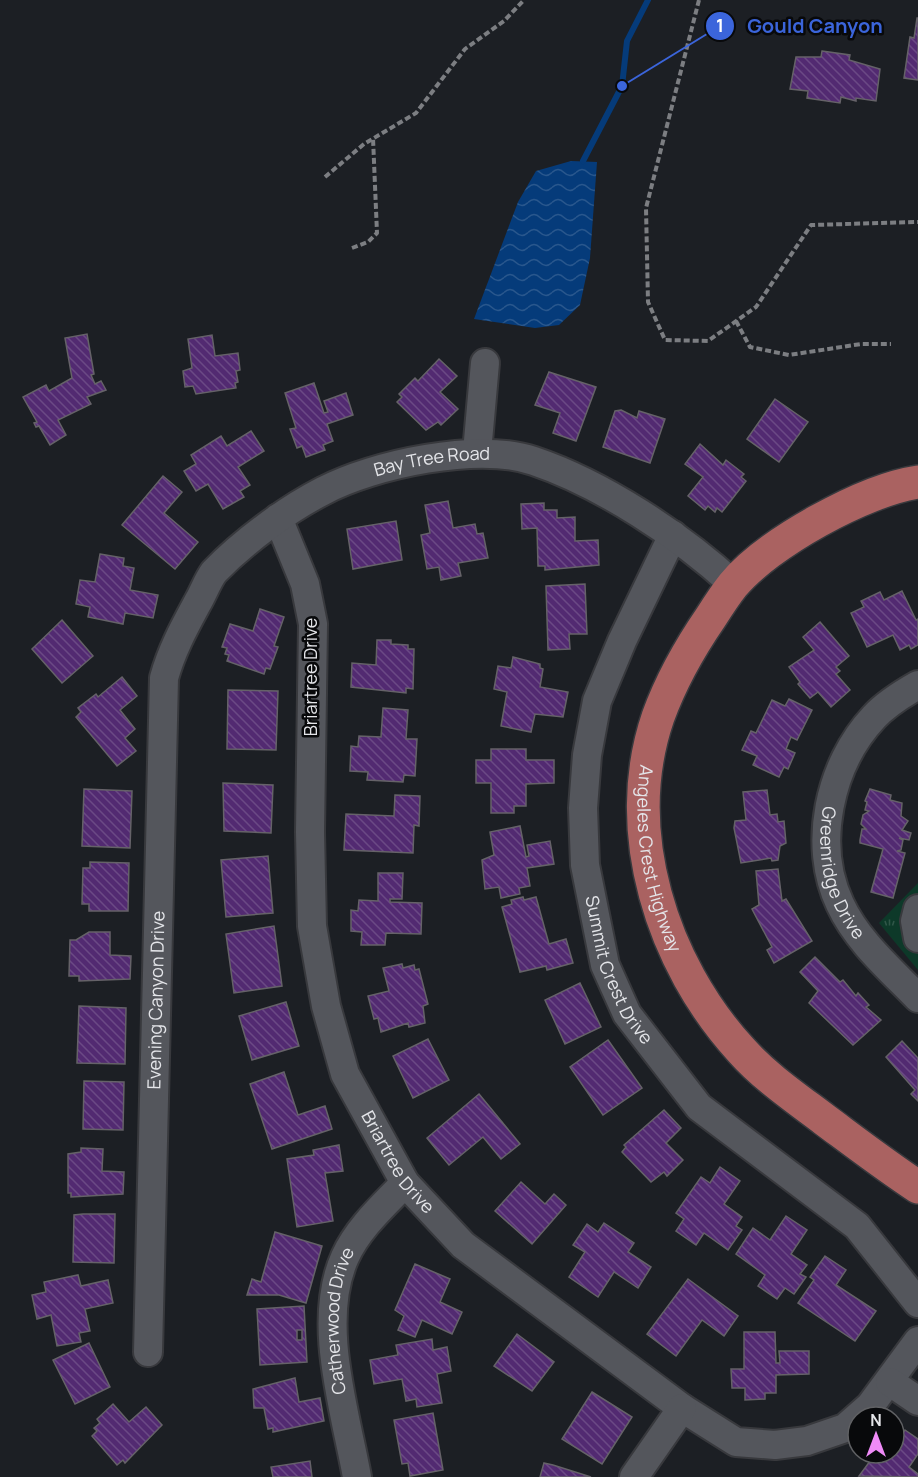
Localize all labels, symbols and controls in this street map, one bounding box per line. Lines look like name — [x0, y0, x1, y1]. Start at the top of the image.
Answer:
callout: Gould Canyon — [705, 7, 895, 45]
text: Gould Canyon — [747, 12, 883, 39]
text: 1 — [716, 13, 724, 37]
street label: Bay Tree Road — [371, 441, 490, 481]
street label: Briartree Drive — [298, 618, 322, 736]
street label: Angeles Crest Highway — [632, 764, 688, 956]
street label: Greenridge Drive — [815, 805, 871, 944]
street label: Summit Crest Drive — [580, 893, 659, 1049]
street label: Evening Canyon Drive — [141, 910, 169, 1090]
street label: Briartree Drive — [356, 1106, 440, 1218]
street label: Catherwood Drive — [319, 1243, 359, 1396]
north arrow — [846, 1405, 906, 1465]
text: N — [870, 1409, 882, 1431]

